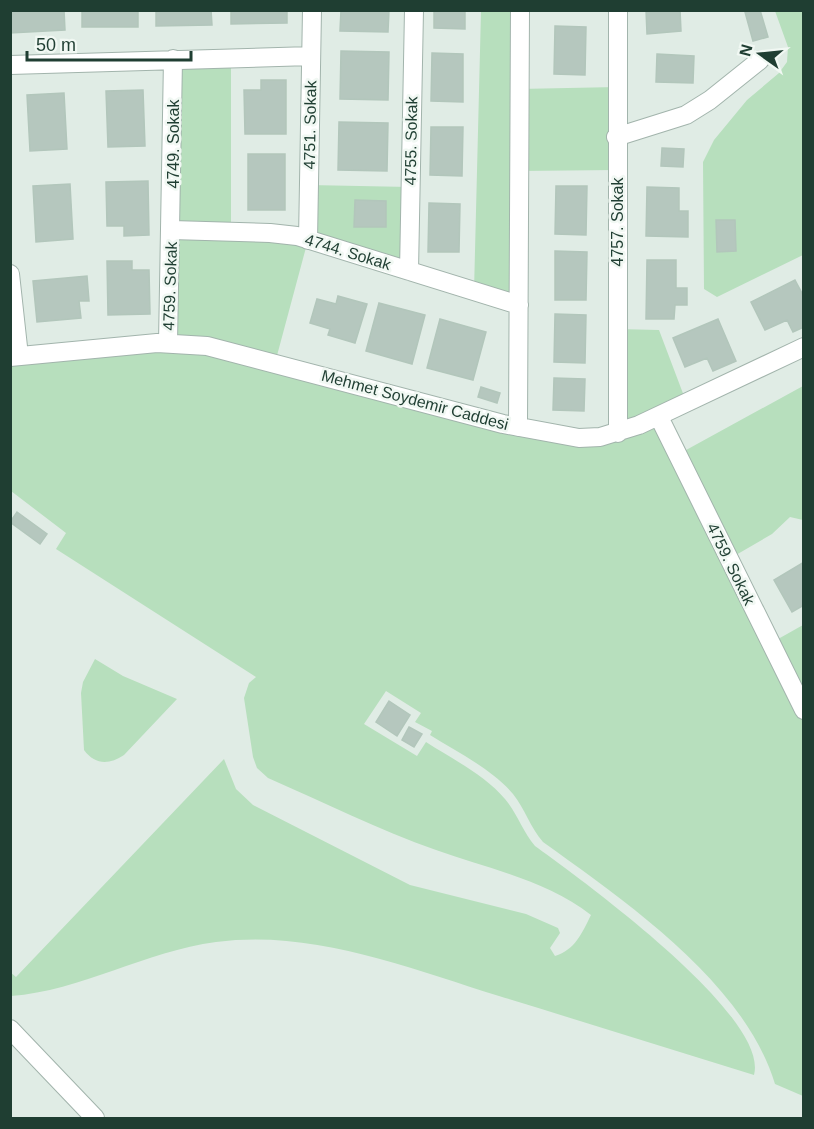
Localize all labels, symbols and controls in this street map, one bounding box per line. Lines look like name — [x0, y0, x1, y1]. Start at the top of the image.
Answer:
scale bar — [27, 24, 190, 62]
north arrow — [730, 24, 790, 84]
text: 50 m — [36, 35, 76, 55]
text: N — [736, 42, 756, 58]
street label: 4751. Sokak — [301, 79, 319, 170]
street label: 4755. Sokak — [402, 95, 420, 186]
street label: 4749. Sokak — [165, 99, 182, 188]
street label: 4757. Sokak — [609, 177, 626, 266]
street label: 4744. Sokak — [303, 231, 394, 273]
street label: 4759. Sokak — [160, 240, 180, 331]
street label: Mehmet Soydemir Caddesi — [320, 367, 510, 433]
street label: 4759. Sokak — [704, 520, 759, 609]

